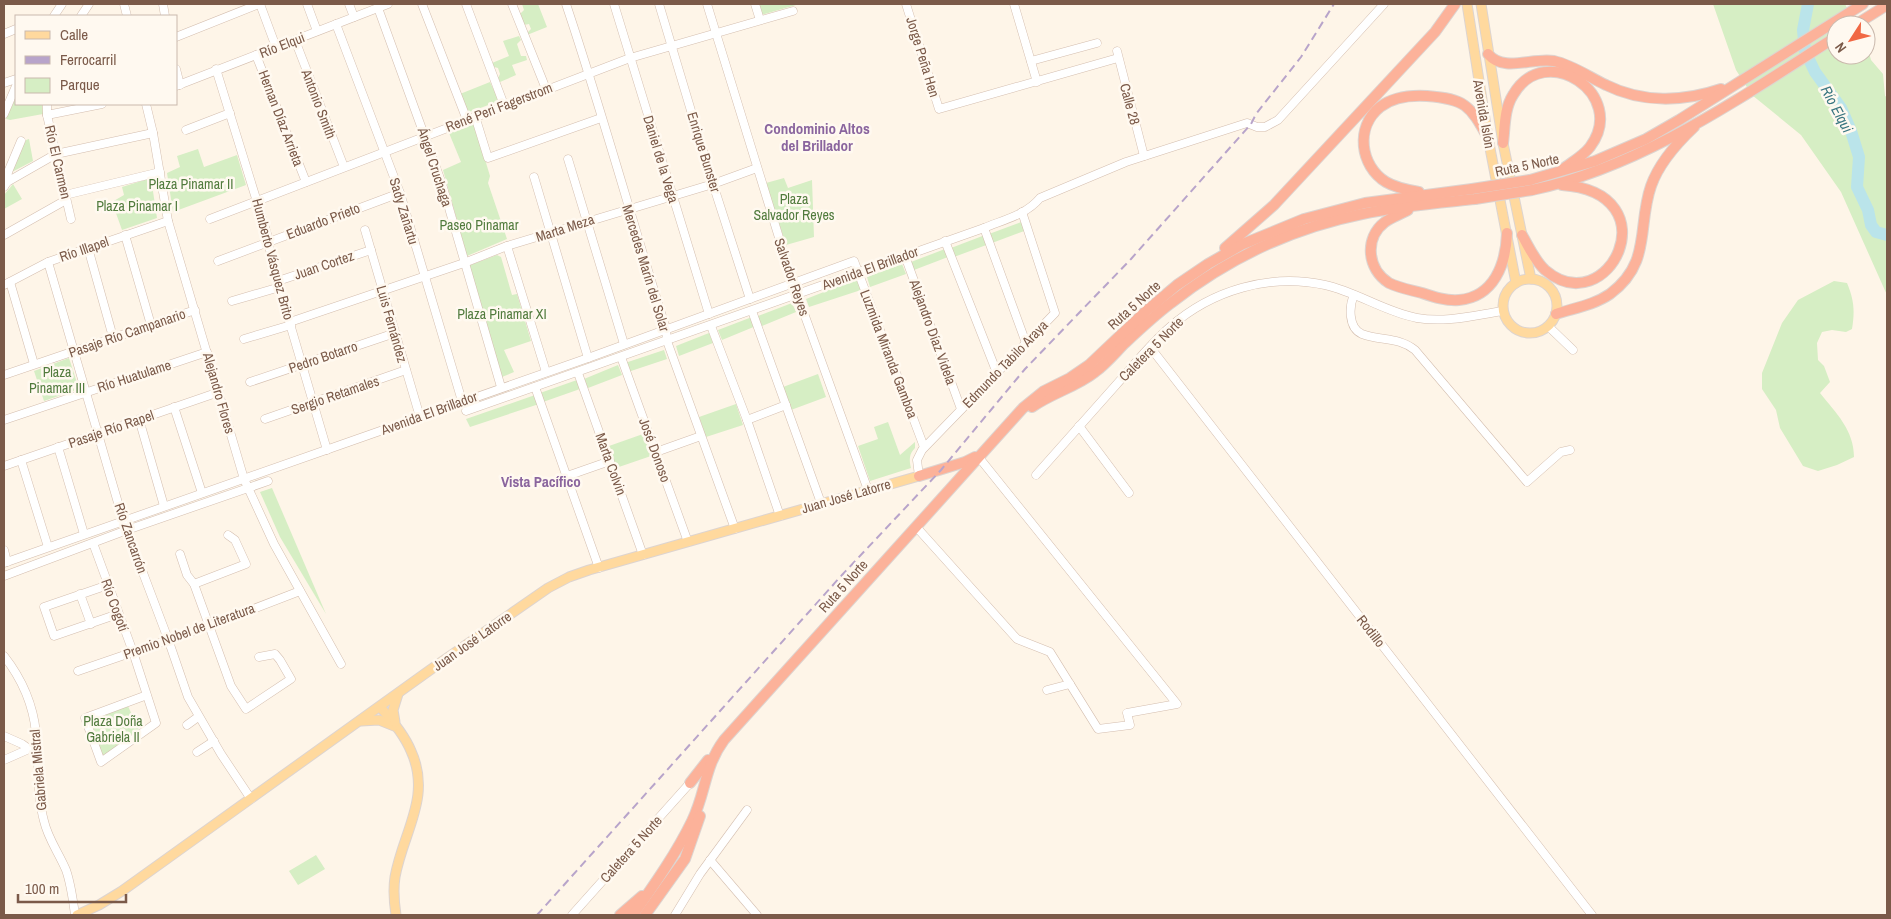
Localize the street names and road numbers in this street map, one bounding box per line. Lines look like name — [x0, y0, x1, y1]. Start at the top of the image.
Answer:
street label: Jorge Peña Hen — [902, 15, 944, 99]
street label: Río Elqui — [257, 28, 307, 62]
street label: Antonio Smith — [297, 66, 340, 141]
street label: Hernan Díaz Arrieta — [254, 67, 308, 169]
street label: Avenida Islón — [1469, 77, 1499, 150]
street label: René Peri Fagerstrom — [443, 78, 555, 136]
street label: Calle 28 — [1116, 81, 1144, 127]
street label: Enrique Bunster — [683, 110, 725, 194]
street label: Daniel de la Vega — [639, 113, 683, 206]
street label: Río El Carmen — [41, 123, 75, 201]
street label: Ángel Cruchaga — [413, 124, 456, 210]
street label: Ruta 5 Norte — [1493, 149, 1561, 181]
street label: Sady Zañartu — [385, 175, 423, 247]
street label: Humberto Vásquez Brito — [248, 196, 298, 322]
street label: Eduardo Prieto — [284, 199, 362, 243]
street label: Mercedes Marín del Solar — [618, 203, 674, 334]
street label: Marta Meza — [533, 210, 597, 246]
street label: Río Illapel — [57, 232, 111, 266]
street label: Salvador Reyes — [770, 236, 814, 318]
street label: Avenida El Brillador — [818, 242, 921, 294]
street label: Juan Cortez — [292, 246, 356, 284]
street label: Alejandro Díaz Videla — [905, 276, 961, 388]
street label: Ruta 5 Norte — [1104, 277, 1164, 333]
street label: Luis Fernández — [372, 283, 412, 365]
street label: Luzmida Miranda Gamboa — [856, 287, 922, 422]
street label: Pasaje Río Campanario — [66, 305, 188, 361]
street label: Caletera 5 Norte — [1115, 313, 1187, 385]
street label: Edmundo Tabilo Araya — [958, 316, 1052, 412]
street label: Pedro Botarro — [286, 337, 360, 377]
street label: Alejandro Flores — [199, 349, 239, 436]
street label: Río Huatulame — [95, 356, 173, 396]
street label: Sergio Retamales — [289, 371, 382, 418]
street label: Avenida El Brillador — [377, 387, 480, 439]
street label: Pasaje Río Rapel — [66, 406, 156, 452]
street label: José Donoso — [635, 415, 675, 485]
street label: Marta Colvin — [591, 430, 631, 498]
street label: Juan José Latorre — [799, 475, 893, 517]
street label: Río Zancarrón — [111, 500, 151, 576]
street label: Ruta 5 Norte — [815, 556, 871, 616]
street label: Río Cogotí — [97, 576, 133, 635]
street label: Premio Nobel de Literatura — [121, 599, 258, 663]
street label: Juan José Latorre — [429, 607, 515, 675]
street label: Rodillo — [1353, 611, 1389, 651]
street label: Gabriela Mistral — [25, 729, 51, 811]
street label: Caletera 5 Norte — [596, 812, 666, 886]

